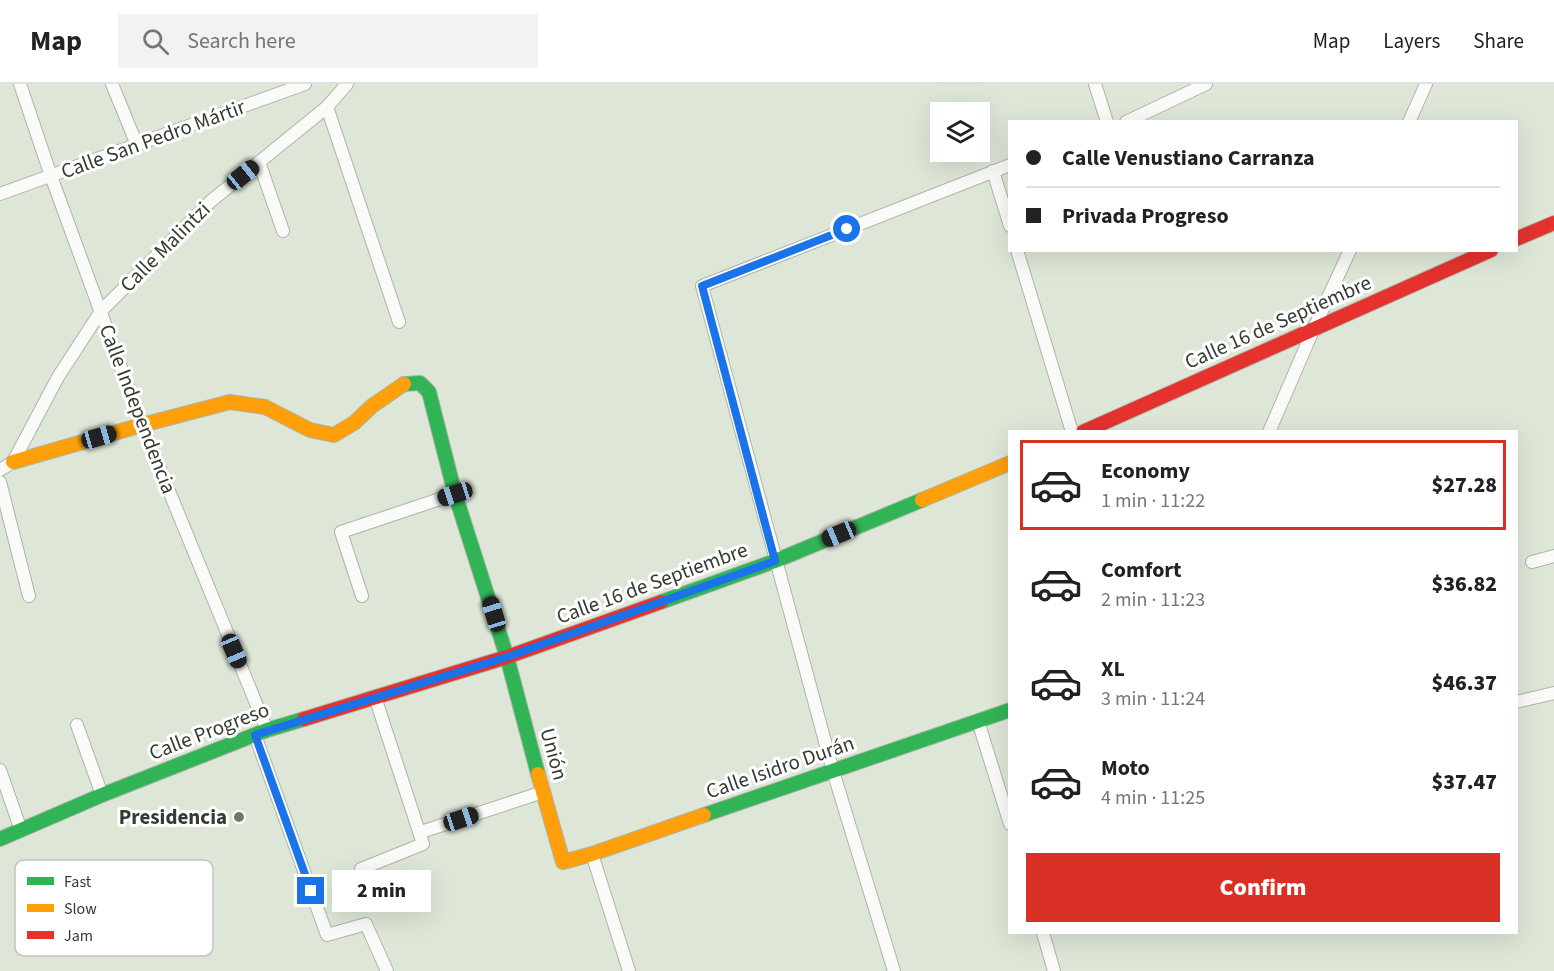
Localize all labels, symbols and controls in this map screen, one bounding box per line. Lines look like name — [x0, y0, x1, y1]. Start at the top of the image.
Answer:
search box — [118, 14, 538, 68]
text: Map — [30, 21, 82, 61]
icon: search — [139, 25, 172, 58]
text: Search here — [187, 25, 296, 57]
text: Map — [1313, 26, 1350, 56]
text: Layers — [1383, 26, 1440, 56]
text: Share — [1473, 26, 1524, 56]
street label: Calle San Pedro Mártir — [57, 91, 250, 186]
map controls — [930, 102, 990, 162]
button: layers — [930, 102, 990, 162]
text: Calle Venustiano Carranza — [1062, 142, 1315, 174]
car — [223, 157, 263, 193]
street label: Calle Malintzi — [113, 195, 217, 299]
text: Privada Progreso — [1062, 200, 1229, 232]
route start — [833, 215, 860, 242]
street label: Calle 16 de Septiembre — [1180, 267, 1376, 377]
street label: Calle Independencia — [92, 320, 184, 498]
car — [79, 423, 119, 451]
text: Economy — [1101, 455, 1190, 487]
icon: car — [1029, 458, 1083, 512]
text: $27.28 — [1431, 469, 1497, 501]
car — [435, 480, 475, 508]
text: 1 min · 11:22 — [1101, 487, 1205, 515]
car — [819, 519, 859, 549]
street label: Calle 16 de Septiembre — [552, 534, 752, 632]
text: Comfort — [1101, 554, 1182, 586]
icon: car — [1029, 557, 1083, 611]
text: $36.82 — [1431, 568, 1497, 600]
text: 2 min · 11:23 — [1101, 586, 1205, 614]
car — [480, 594, 508, 634]
car — [219, 631, 249, 671]
text: XL — [1101, 653, 1125, 685]
icon: car — [1029, 656, 1083, 710]
text: $46.37 — [1431, 667, 1497, 699]
text: 3 min · 11:24 — [1101, 685, 1205, 713]
street label: Calle Progreso — [145, 694, 273, 768]
street label: Unión — [533, 724, 575, 784]
street label: Calle Isidro Durán — [702, 728, 858, 806]
text: Moto — [1101, 752, 1150, 784]
icon: car — [1029, 755, 1083, 809]
text: $37.47 — [1431, 766, 1497, 798]
text: 4 min · 11:25 — [1101, 784, 1205, 812]
place label: Presidencia — [119, 802, 227, 832]
car — [441, 805, 481, 833]
marker: Presidencia — [232, 810, 246, 824]
button: Confirm — [1026, 853, 1500, 922]
legend — [15, 860, 213, 956]
callout: 2 min — [332, 870, 431, 912]
text: Fast — [64, 871, 92, 893]
route end — [297, 877, 324, 904]
text: 2 min — [357, 877, 406, 905]
text: Slow — [64, 898, 97, 920]
text: Jam — [64, 925, 93, 947]

